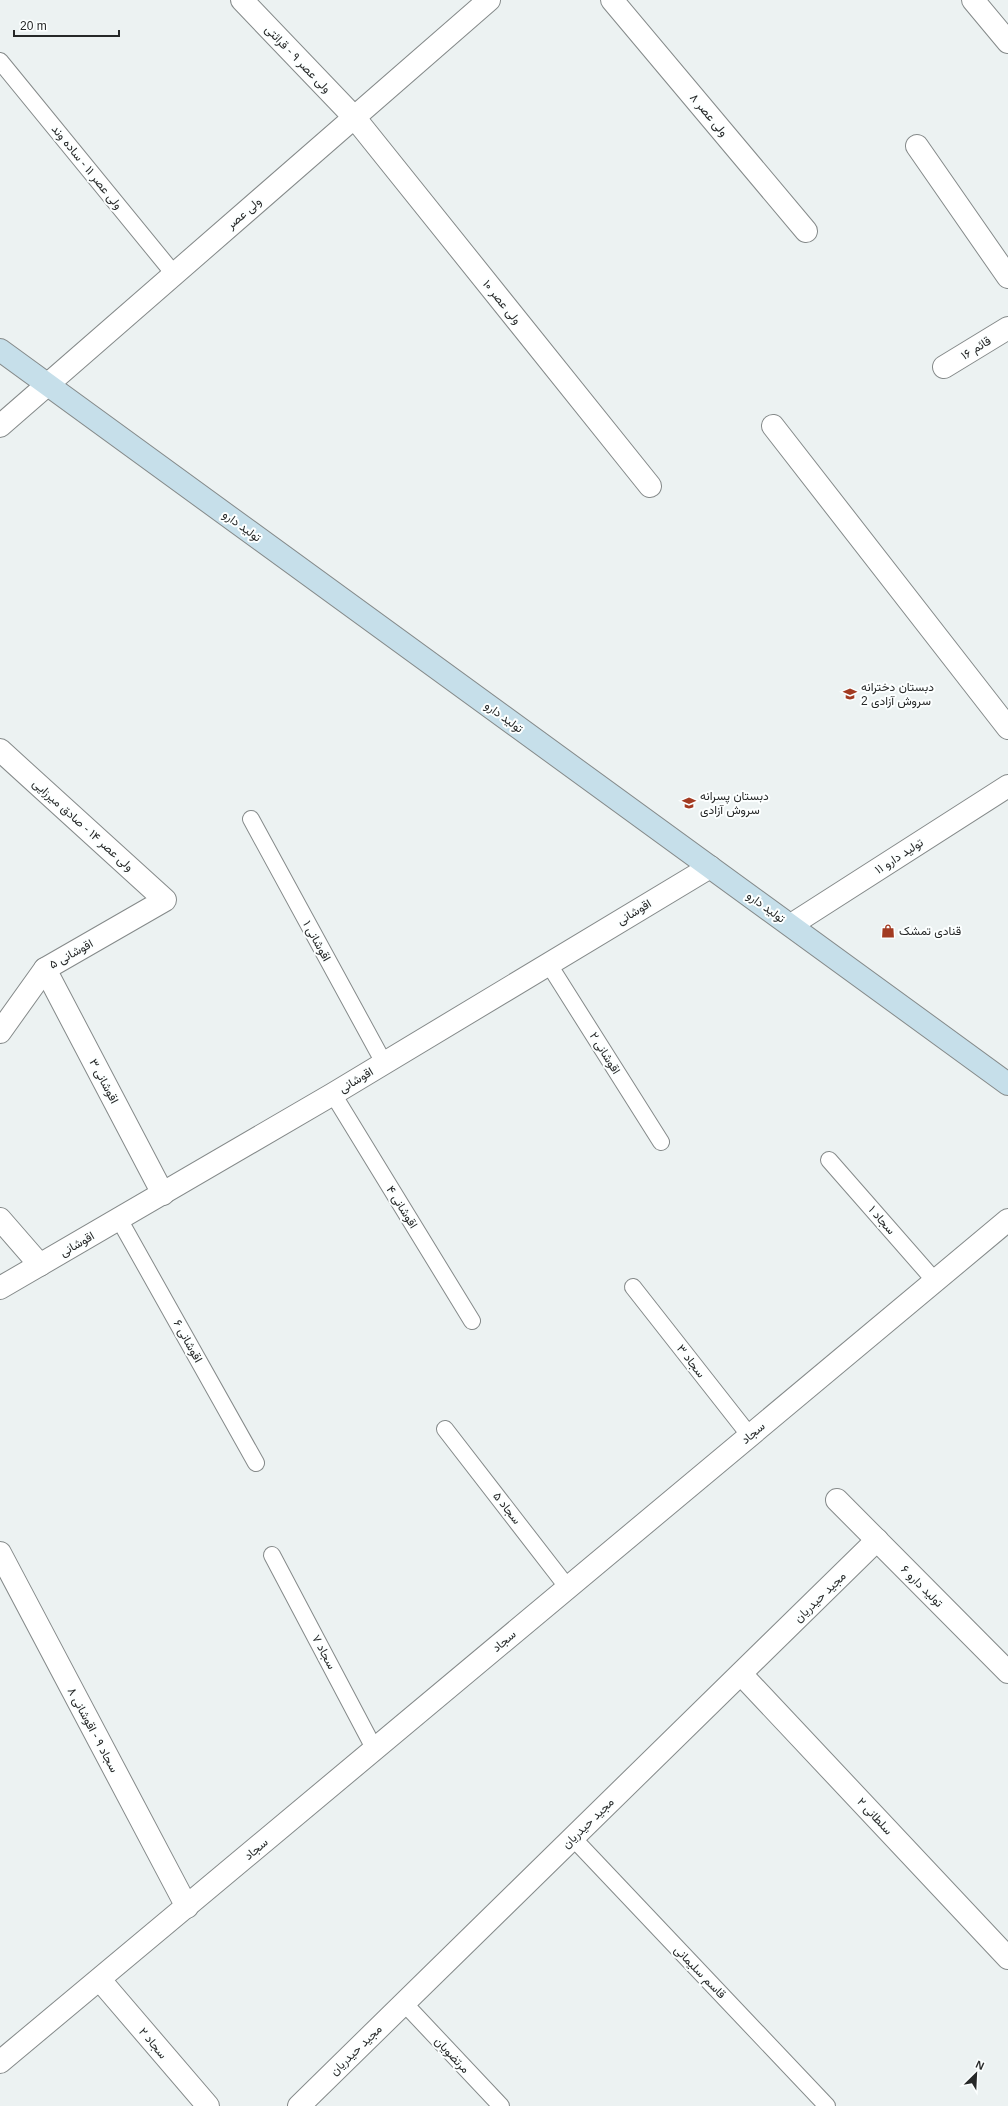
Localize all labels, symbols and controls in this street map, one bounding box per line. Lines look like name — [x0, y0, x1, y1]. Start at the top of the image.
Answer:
scale bar — [14, 12, 119, 38]
text: 20 m — [20, 19, 47, 33]
street label: ولی عصر ۹ - قرائتی — [261, 22, 334, 96]
street label: ولی عصر ۸ — [686, 91, 731, 140]
street label: ولی عصر ۱۱ - ساده وند — [48, 122, 125, 213]
street label: ولی عصر — [223, 194, 265, 233]
street label: ولی عصر ۱۰ — [479, 277, 524, 328]
street label: قائم ۱۶ — [958, 333, 994, 363]
street label: تولید دارو — [219, 507, 264, 546]
place label: دبستان دخترانه سروش آزادی 2 — [861, 680, 934, 709]
school or university icon: دبستان دخترانه سروش آزادی 2 — [842, 686, 858, 702]
street label: تولید دارو — [481, 698, 526, 737]
street label: ولی عصر ۱۴ - صادق میرزایی — [29, 776, 136, 875]
place label: دبستان پسرانه سروش آزادی — [700, 789, 769, 818]
school or university icon: دبستان پسرانه سروش آزادی — [681, 795, 697, 811]
street label: تولید دارو ۱۱ — [872, 835, 927, 878]
street label: تولید دارو — [743, 888, 788, 927]
street label: اقوشانی — [614, 896, 654, 928]
street label: اقوشانی ۱ — [299, 918, 334, 964]
shop icon: قنادی تمشک — [880, 923, 896, 939]
place label: قنادی تمشک — [899, 924, 961, 939]
street label: اقوشانی ۵ — [47, 936, 96, 973]
street label: اقوشانی ۲ — [586, 1029, 623, 1077]
street label: اقوشانی ۳ — [86, 1056, 122, 1106]
street label: اقوشانی — [336, 1064, 376, 1096]
street label: اقوشانی ۴ — [383, 1183, 421, 1231]
street label: سجاد ۱ — [866, 1203, 898, 1237]
street label: اقوشانی — [57, 1229, 97, 1260]
street label: اقوشانی ۶ — [170, 1317, 205, 1365]
street label: سجاد ۳ — [674, 1342, 708, 1380]
street label: سجاد — [738, 1419, 768, 1447]
street label: سجاد ۵ — [490, 1489, 524, 1527]
street label: تولید دارو ۶ — [897, 1562, 946, 1611]
street label: مجید حیدریان — [791, 1569, 849, 1626]
street label: سجاد — [489, 1627, 519, 1655]
street label: سجاد ۷ — [309, 1632, 339, 1672]
street label: سجاد ۹ - اقوشانی ۸ — [64, 1685, 121, 1775]
street label: مجید حیدریان — [559, 1795, 617, 1852]
street label: ۲ سلطانی — [854, 1795, 896, 1838]
street label: سجاد — [241, 1835, 271, 1863]
street label: قاسم سلیمانی — [671, 1943, 729, 2002]
street label: مجید حیدریان — [327, 2022, 385, 2079]
street label: سجاد ۲ — [136, 2025, 170, 2061]
street label: مرتضویان — [431, 2034, 472, 2077]
north arrow — [956, 2054, 996, 2094]
text: N — [974, 2058, 986, 2072]

